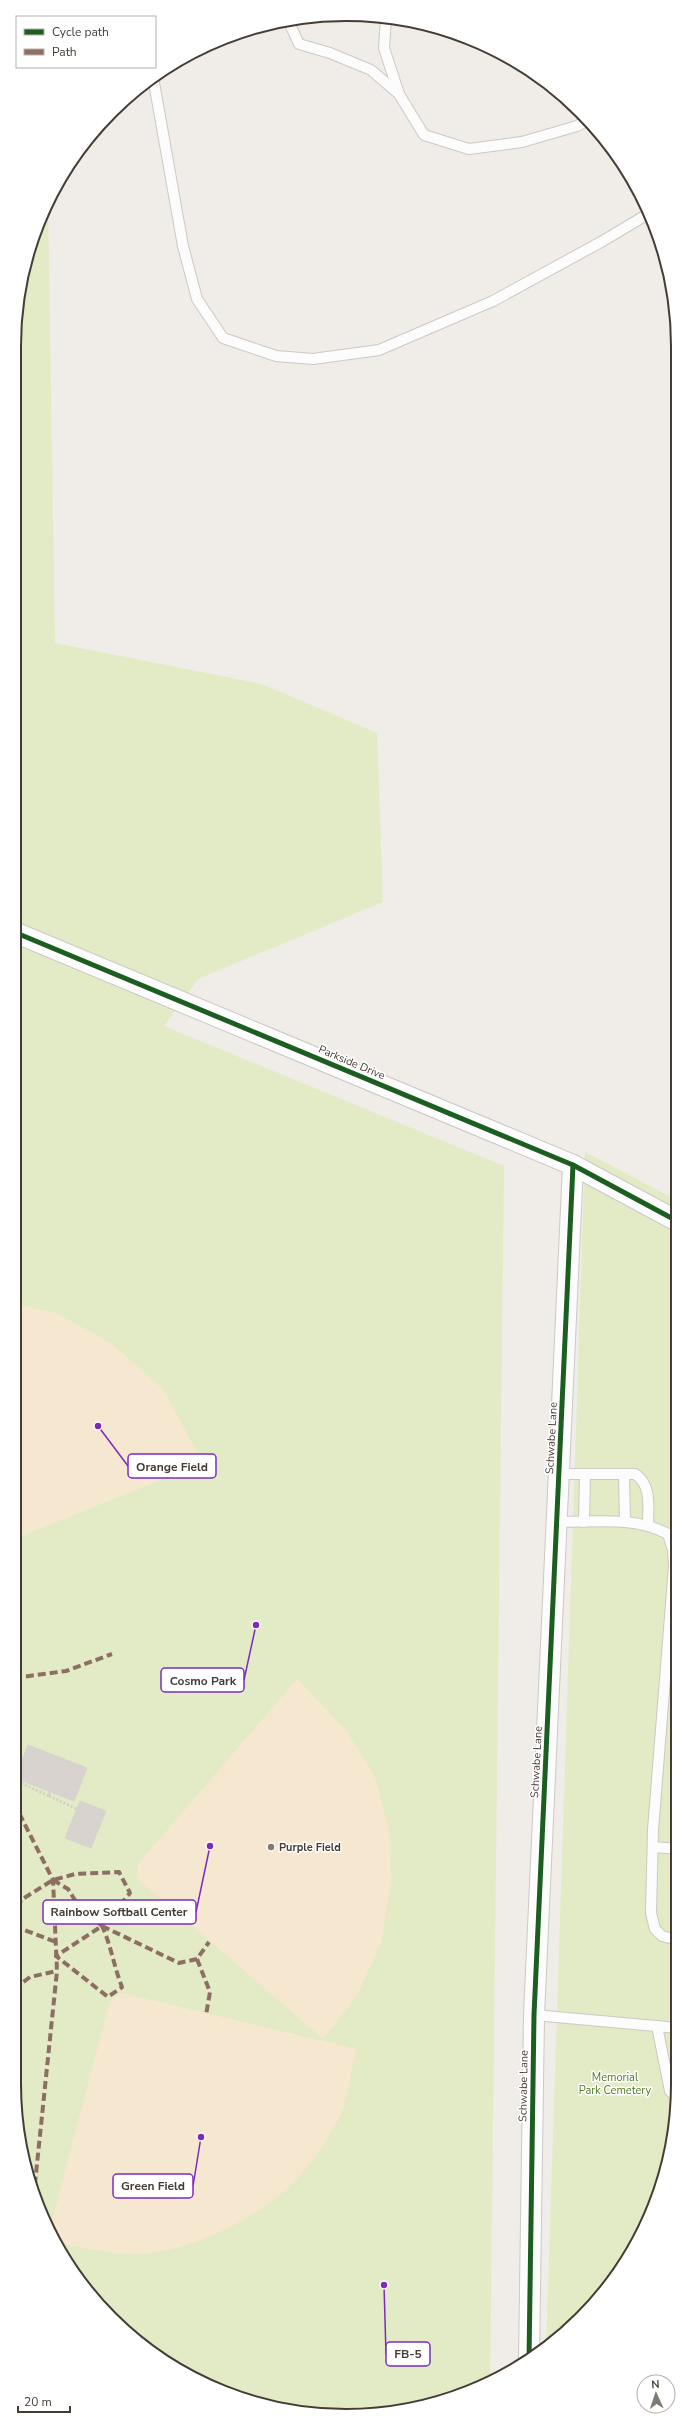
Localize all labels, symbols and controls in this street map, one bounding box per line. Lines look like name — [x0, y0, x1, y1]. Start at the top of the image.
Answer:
legend — [16, 16, 156, 68]
text: Cycle path — [52, 24, 109, 40]
text: Path — [52, 44, 77, 60]
street label: Parkside Drive — [316, 1042, 387, 1083]
street label: Schwabe Lane — [542, 1402, 561, 1474]
callout: Orange Field — [128, 1454, 216, 1478]
text: Orange Field — [136, 1459, 208, 1475]
callout: Cosmo Park — [161, 1668, 244, 1692]
text: Cosmo Park — [170, 1673, 237, 1689]
street label: Schwabe Lane — [527, 1726, 546, 1798]
place label: Purple Field — [279, 1840, 341, 1855]
marker: Purple Field — [266, 1842, 276, 1852]
callout: Rainbow Softball Center — [43, 1900, 196, 1924]
text: Rainbow Softball Center — [50, 1904, 188, 1920]
street label: Schwabe Lane — [515, 2050, 532, 2122]
park label: Memorial Park Cemetery — [579, 2070, 652, 2098]
callout: Green Field — [113, 2174, 193, 2198]
text: Green Field — [121, 2178, 185, 2194]
callout: FB-5 — [386, 2342, 430, 2366]
text: FB-5 — [394, 2346, 422, 2362]
north arrow — [636, 2374, 676, 2414]
text: N — [651, 2377, 660, 2392]
scale bar — [18, 2388, 70, 2414]
text: 20 m — [24, 2394, 52, 2410]

